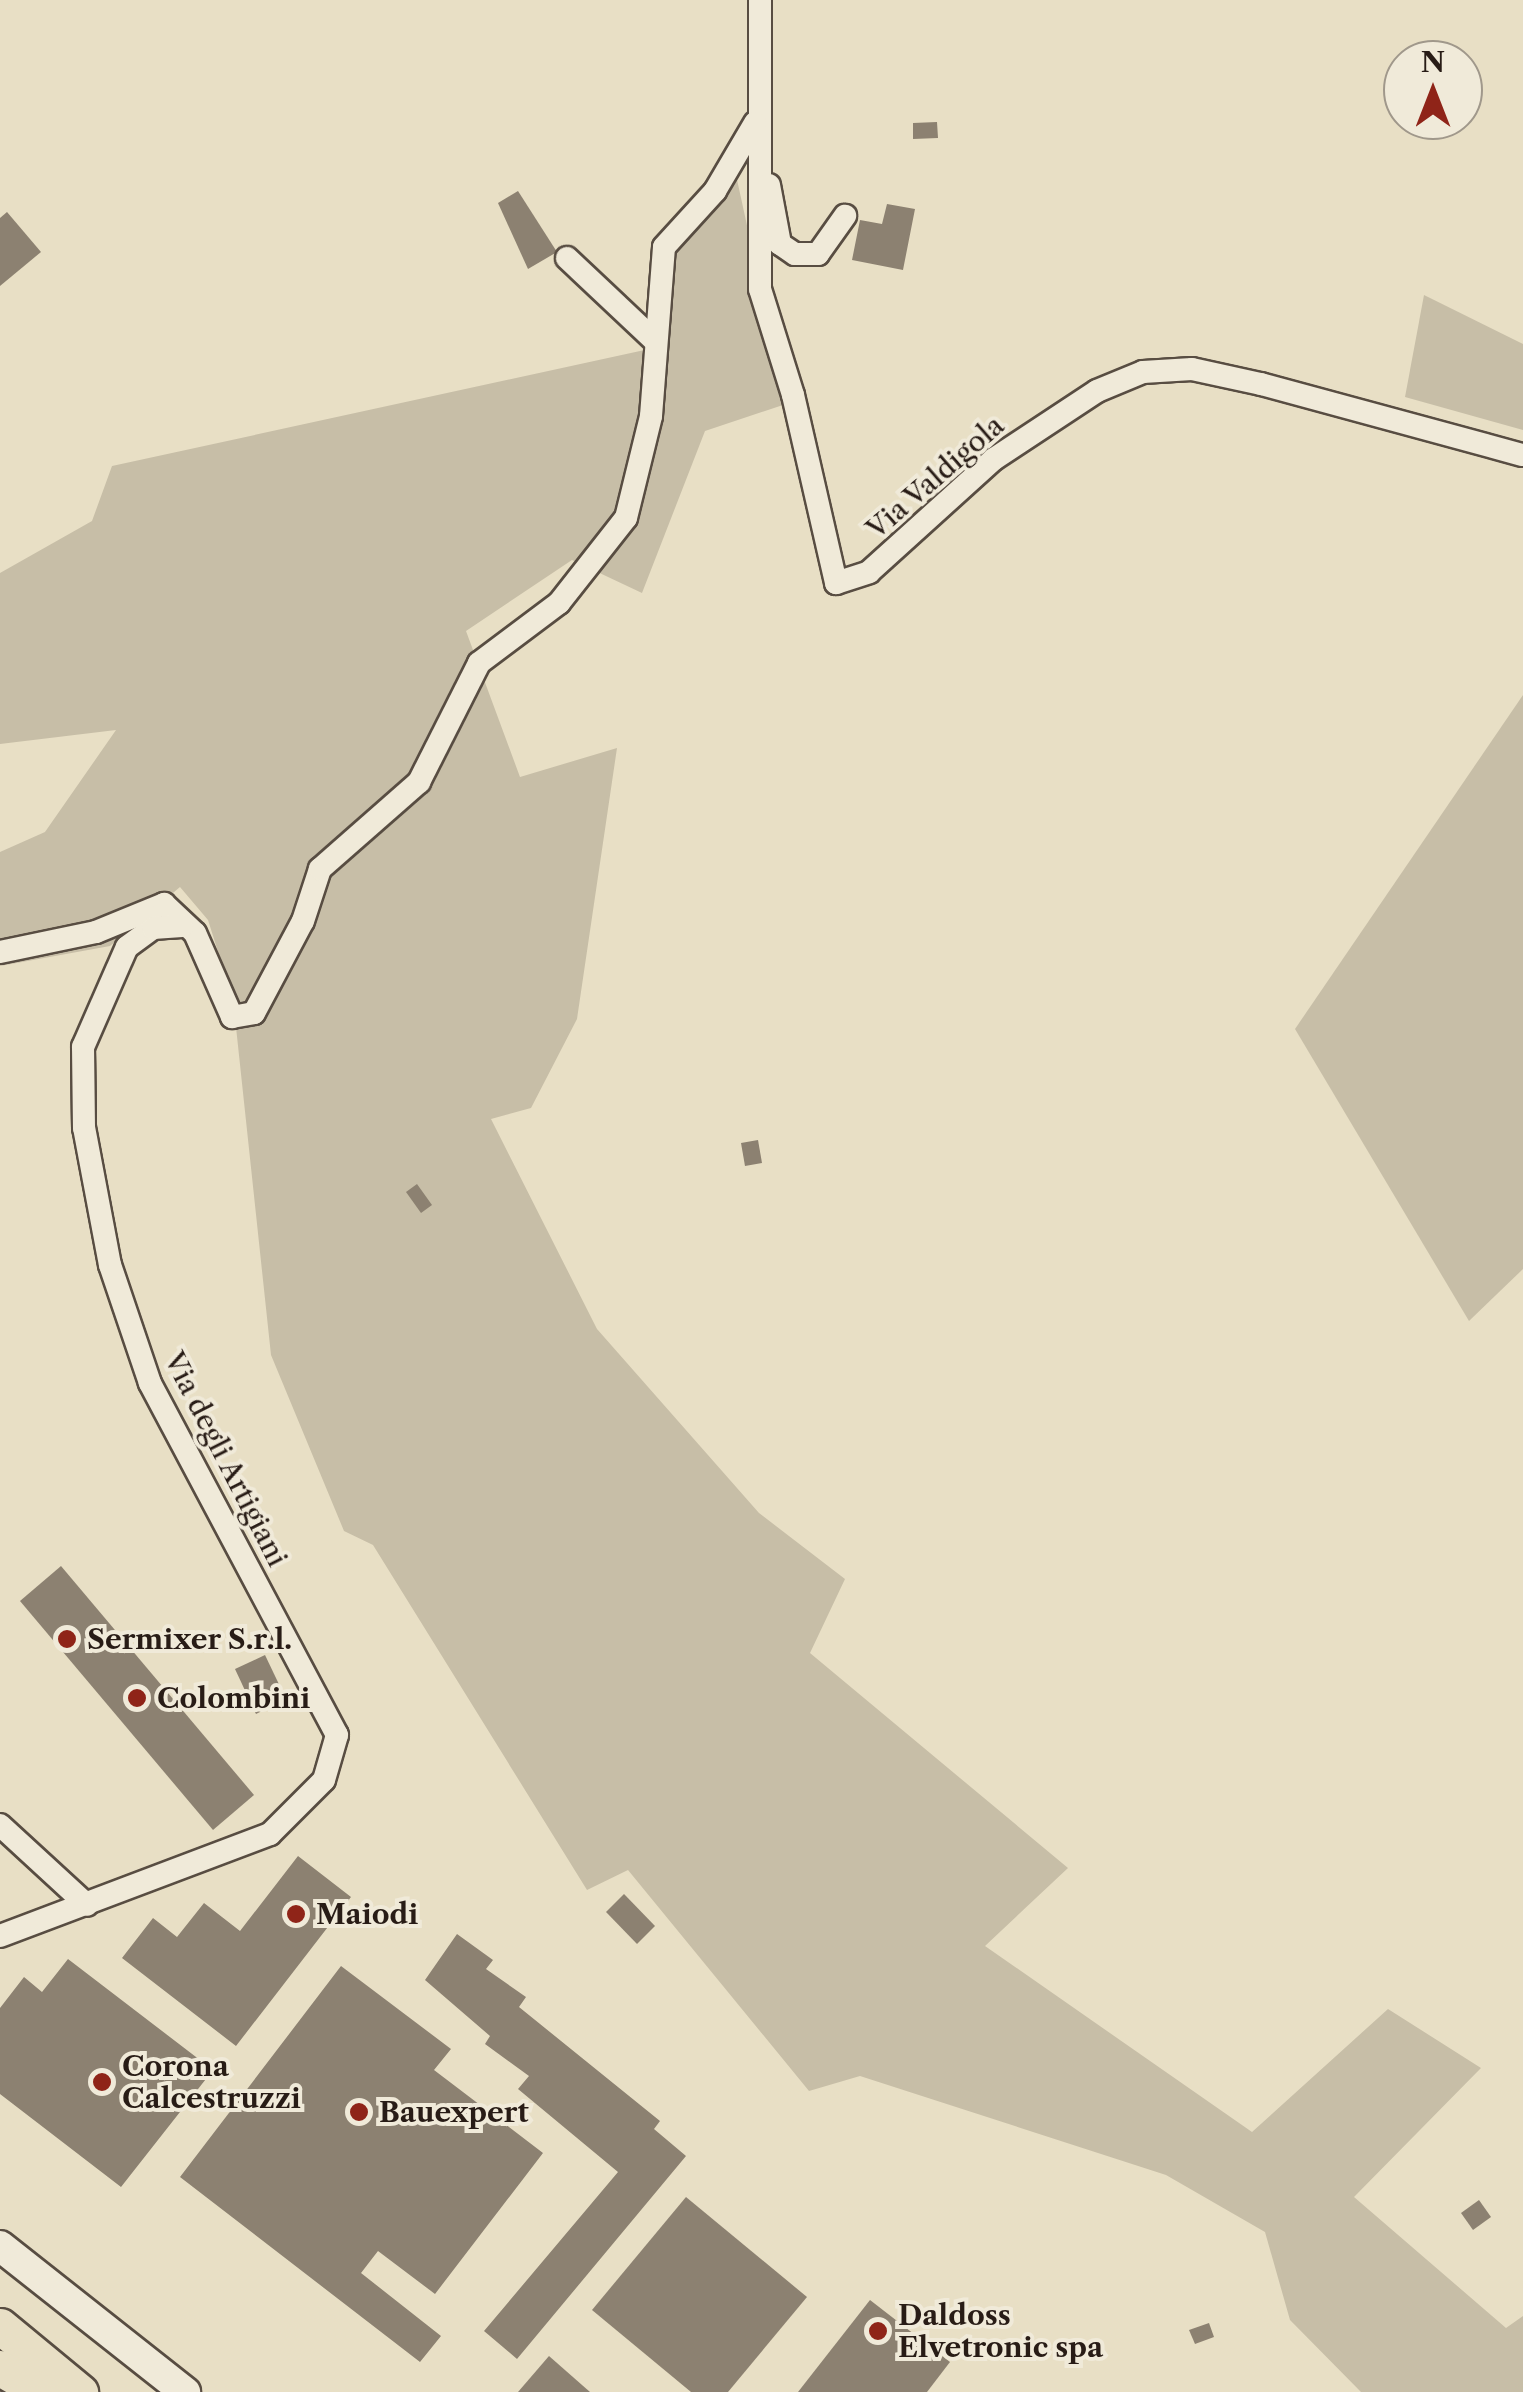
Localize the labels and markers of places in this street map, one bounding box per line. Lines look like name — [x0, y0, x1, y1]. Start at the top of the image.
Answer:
place label: Sermixer S.r.l. — [87, 1622, 292, 1656]
marker: Sermixer S.r.l. — [56, 1628, 78, 1650]
place label: Colombini — [157, 1681, 310, 1715]
marker: Colombini — [126, 1687, 148, 1709]
place label: Maiodi — [316, 1897, 418, 1931]
marker: Maiodi — [285, 1903, 307, 1925]
place label: Corona Calcestruzzi — [122, 2049, 301, 2115]
marker: Corona Calcestruzzi — [91, 2071, 113, 2093]
place label: Bauexpert — [379, 2095, 529, 2129]
marker: Bauexpert — [348, 2101, 370, 2123]
place label: Daldoss Elvetronic spa — [898, 2298, 1103, 2364]
marker: Daldoss Elvetronic spa — [867, 2320, 889, 2342]

